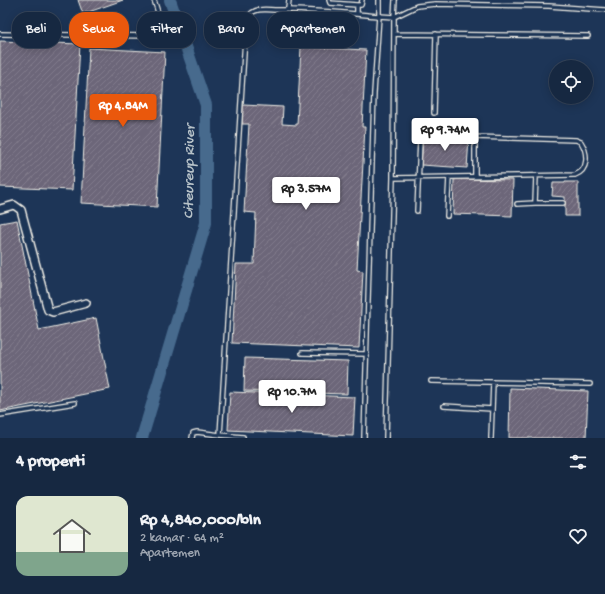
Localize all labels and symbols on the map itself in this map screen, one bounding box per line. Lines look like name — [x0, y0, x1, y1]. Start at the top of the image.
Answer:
pin: Rp 4.84M — [82, 94, 164, 128]
pin: Rp 9.74M — [404, 118, 486, 152]
water label: Citeureup River — [180, 122, 200, 219]
pin: Rp 3.57M — [265, 177, 347, 211]
pin: Rp 10.7M — [251, 380, 333, 414]

